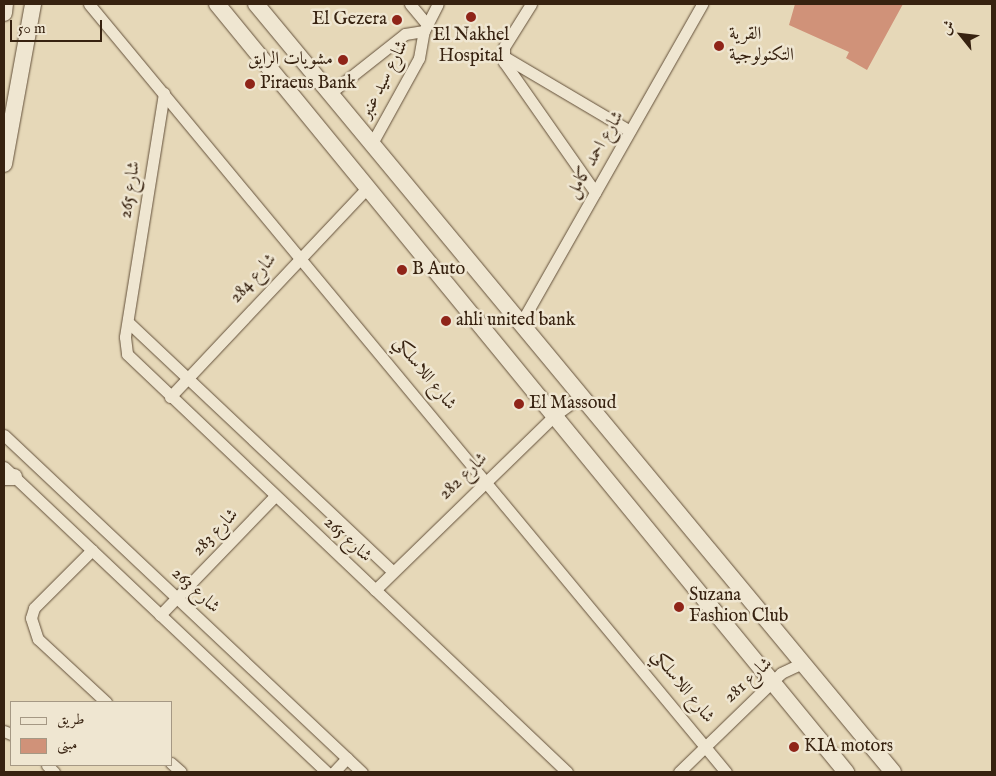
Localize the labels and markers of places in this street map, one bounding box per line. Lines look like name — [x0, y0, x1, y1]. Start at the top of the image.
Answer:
place label: El Gezera — [312, 9, 387, 31]
marker: El Nakhel Hospital — [464, 10, 478, 24]
marker: El Gezera — [391, 14, 403, 26]
place label: القرية التكنولوجية — [729, 25, 794, 68]
place label: El Nakhel Hospital — [433, 26, 509, 68]
marker: القرية التكنولوجية — [713, 40, 725, 52]
place label: مشويات الرايق — [248, 49, 333, 71]
marker: مشويات الرايق — [337, 54, 349, 66]
place label: Piraeus Bank — [260, 73, 356, 95]
marker: Piraeus Bank — [244, 78, 256, 90]
place label: B Auto — [412, 259, 465, 281]
marker: B Auto — [396, 264, 408, 276]
place label: ahli united bank — [456, 310, 575, 332]
marker: ahli united bank — [440, 315, 452, 327]
place label: El Massoud — [529, 393, 616, 415]
marker: El Massoud — [513, 398, 525, 410]
place label: Suzana Fashion Club — [689, 586, 788, 628]
marker: Suzana Fashion Club — [673, 601, 685, 613]
place label: KIA motors — [804, 736, 893, 758]
marker: KIA motors — [788, 741, 800, 753]

